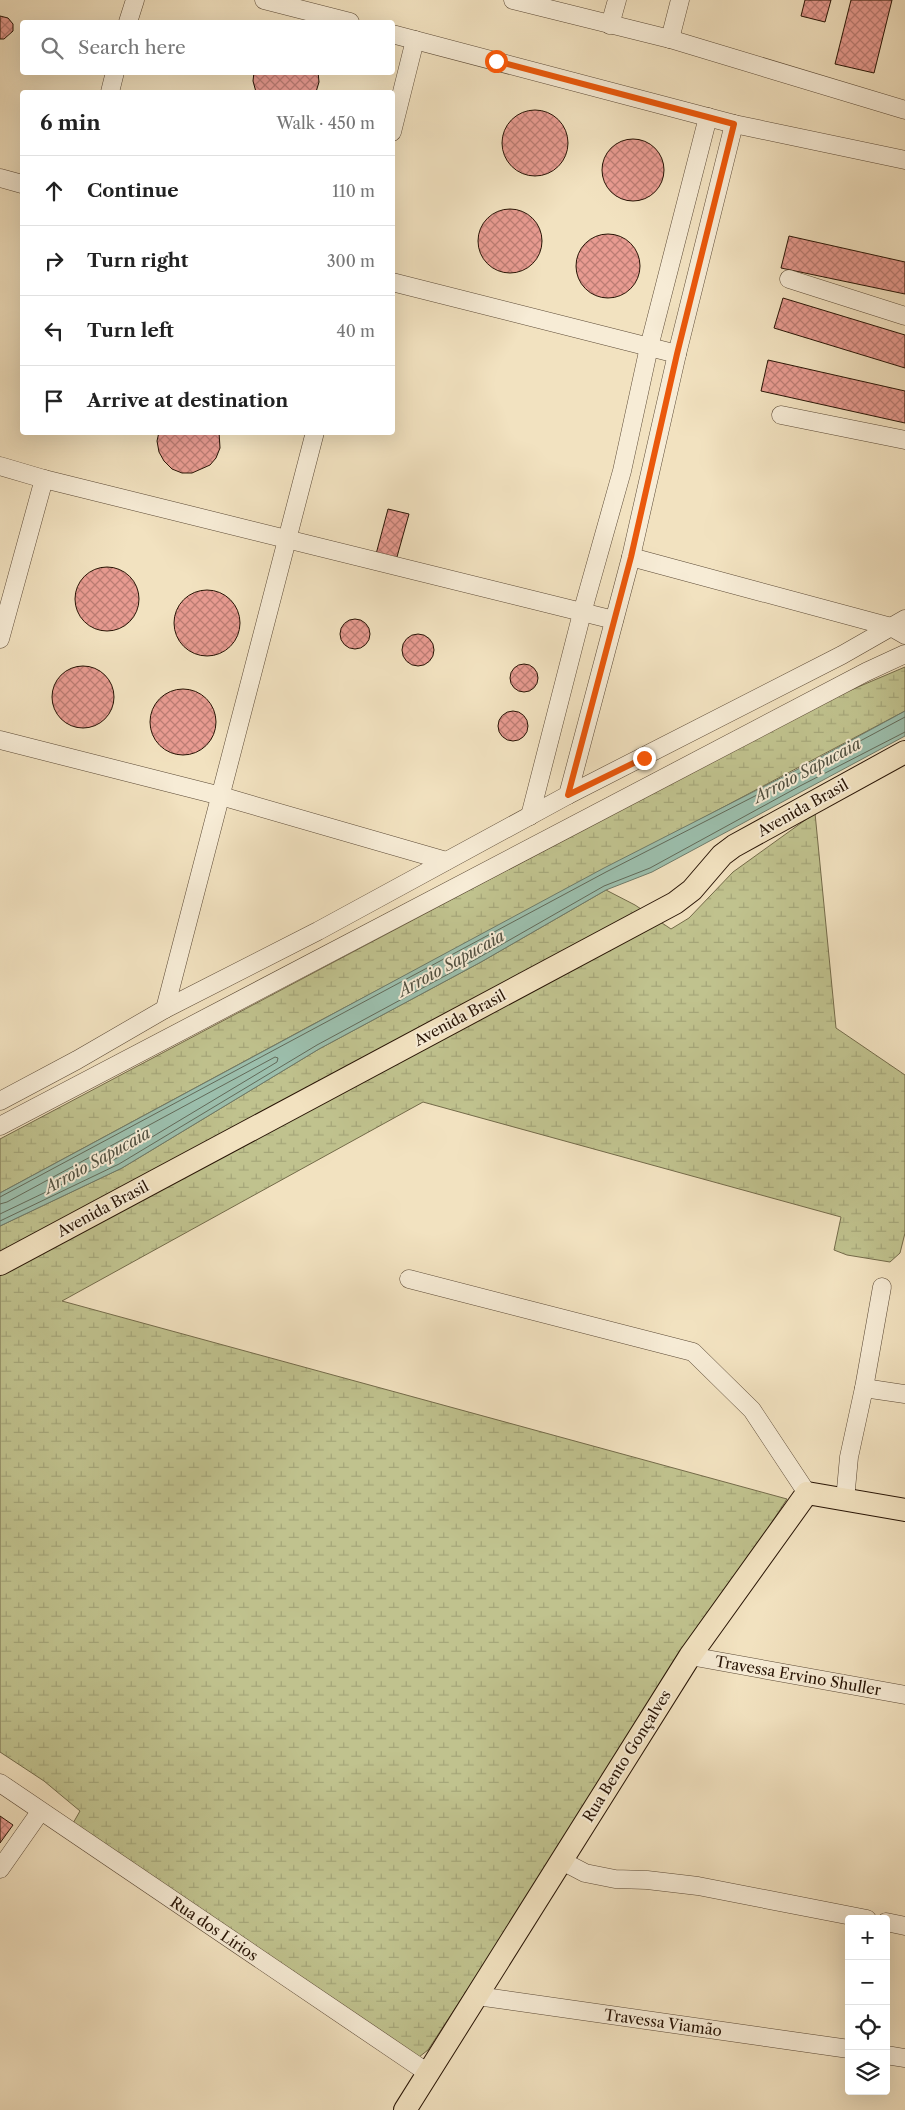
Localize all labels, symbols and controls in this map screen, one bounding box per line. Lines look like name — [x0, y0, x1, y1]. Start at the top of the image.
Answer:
search box — [20, 20, 395, 75]
icon: search — [38, 34, 66, 62]
text: Search here — [78, 36, 186, 59]
route start — [485, 50, 508, 73]
text: 6 min — [40, 110, 101, 135]
text: Walk · 450 m — [277, 113, 375, 133]
icon: ahead — [40, 177, 68, 205]
text: Continue — [87, 179, 179, 202]
text: 110 m — [332, 181, 375, 201]
icon: right — [40, 247, 68, 275]
text: Turn right — [87, 249, 188, 272]
text: 300 m — [327, 251, 375, 271]
icon: left — [40, 317, 68, 345]
text: Turn left — [87, 319, 174, 342]
text: 40 m — [336, 321, 375, 341]
icon: arrive — [40, 387, 68, 415]
text: Arrive at destination — [87, 389, 288, 412]
water label: Arroio Sapucaia — [747, 733, 865, 808]
route end — [633, 747, 656, 770]
street label: Avenida Brasil — [753, 774, 852, 841]
water label: Arroio Sapucaia — [392, 925, 508, 1002]
street label: Avenida Brasil — [410, 985, 509, 1050]
water label: Arroio Sapucaia — [38, 1122, 154, 1199]
street label: Avenida Brasil — [53, 1176, 152, 1241]
street label: Travessa Ervino Shuller — [714, 1652, 883, 1700]
street label: Rua Bento Gonçalves — [578, 1686, 675, 1825]
street label: Rua dos Lírios — [167, 1892, 262, 1965]
map controls — [845, 1915, 890, 2095]
button: + — [845, 1915, 890, 1960]
button: − — [845, 1960, 890, 2005]
street label: Travessa Viamão — [603, 2005, 723, 2040]
button: locate — [845, 2005, 890, 2050]
button: layers — [845, 2050, 890, 2095]

